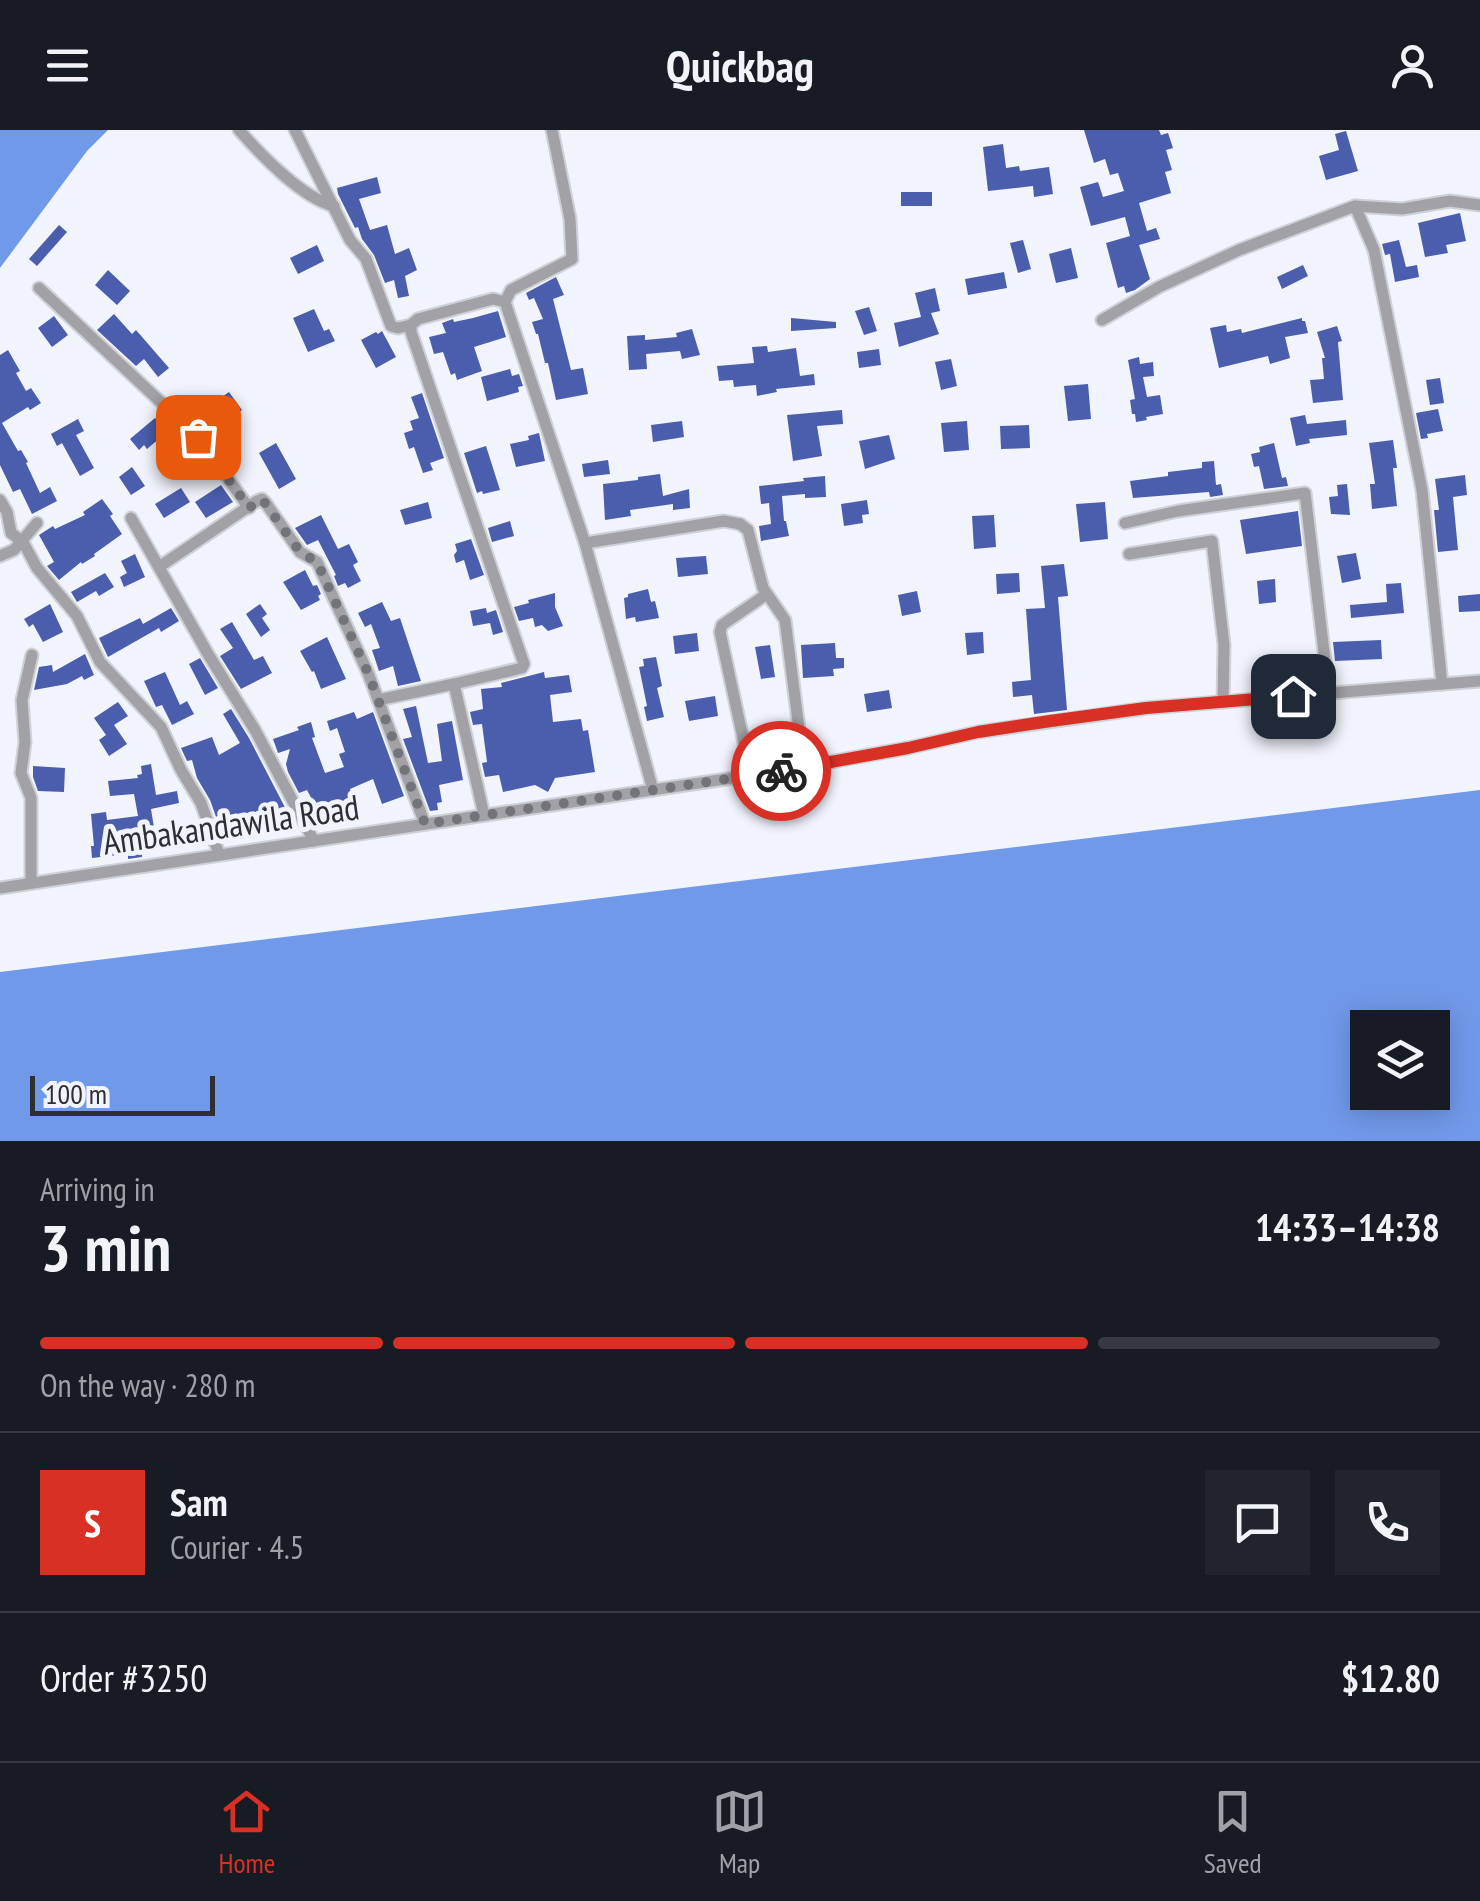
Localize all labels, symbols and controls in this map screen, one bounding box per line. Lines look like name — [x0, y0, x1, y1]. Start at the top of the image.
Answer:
text: Quickbag — [666, 36, 814, 94]
icon: menu — [40, 38, 95, 93]
icon: person — [1385, 38, 1440, 93]
pin — [156, 395, 241, 480]
icon: bag — [171, 410, 226, 465]
pin — [1251, 654, 1336, 739]
icon: home — [1266, 669, 1321, 724]
courier — [731, 721, 831, 821]
icon: bike — [754, 744, 809, 799]
street label: Ambakandawila Road — [100, 783, 362, 865]
map controls — [1350, 1010, 1450, 1110]
button: layers — [1350, 1010, 1450, 1110]
scale bar — [30, 1071, 215, 1116]
text: 100 m — [45, 1075, 107, 1112]
text: Arriving in — [40, 1168, 155, 1210]
text: 14:33–14:38 — [1255, 1202, 1440, 1251]
text: 3 min — [40, 1205, 171, 1289]
text: On the way · 280 m — [40, 1364, 255, 1406]
button: chat — [1205, 1470, 1310, 1575]
button: phone — [1335, 1470, 1440, 1575]
text: Sam — [170, 1477, 228, 1526]
text: S — [84, 1498, 101, 1547]
text: Courier · 4.5 — [170, 1526, 304, 1568]
text: Order #3250 — [40, 1653, 207, 1702]
text: $12.80 — [1341, 1653, 1440, 1702]
tab: Home — [218, 1784, 275, 1881]
tab: Map — [712, 1784, 767, 1881]
tab: Saved — [1204, 1784, 1262, 1881]

